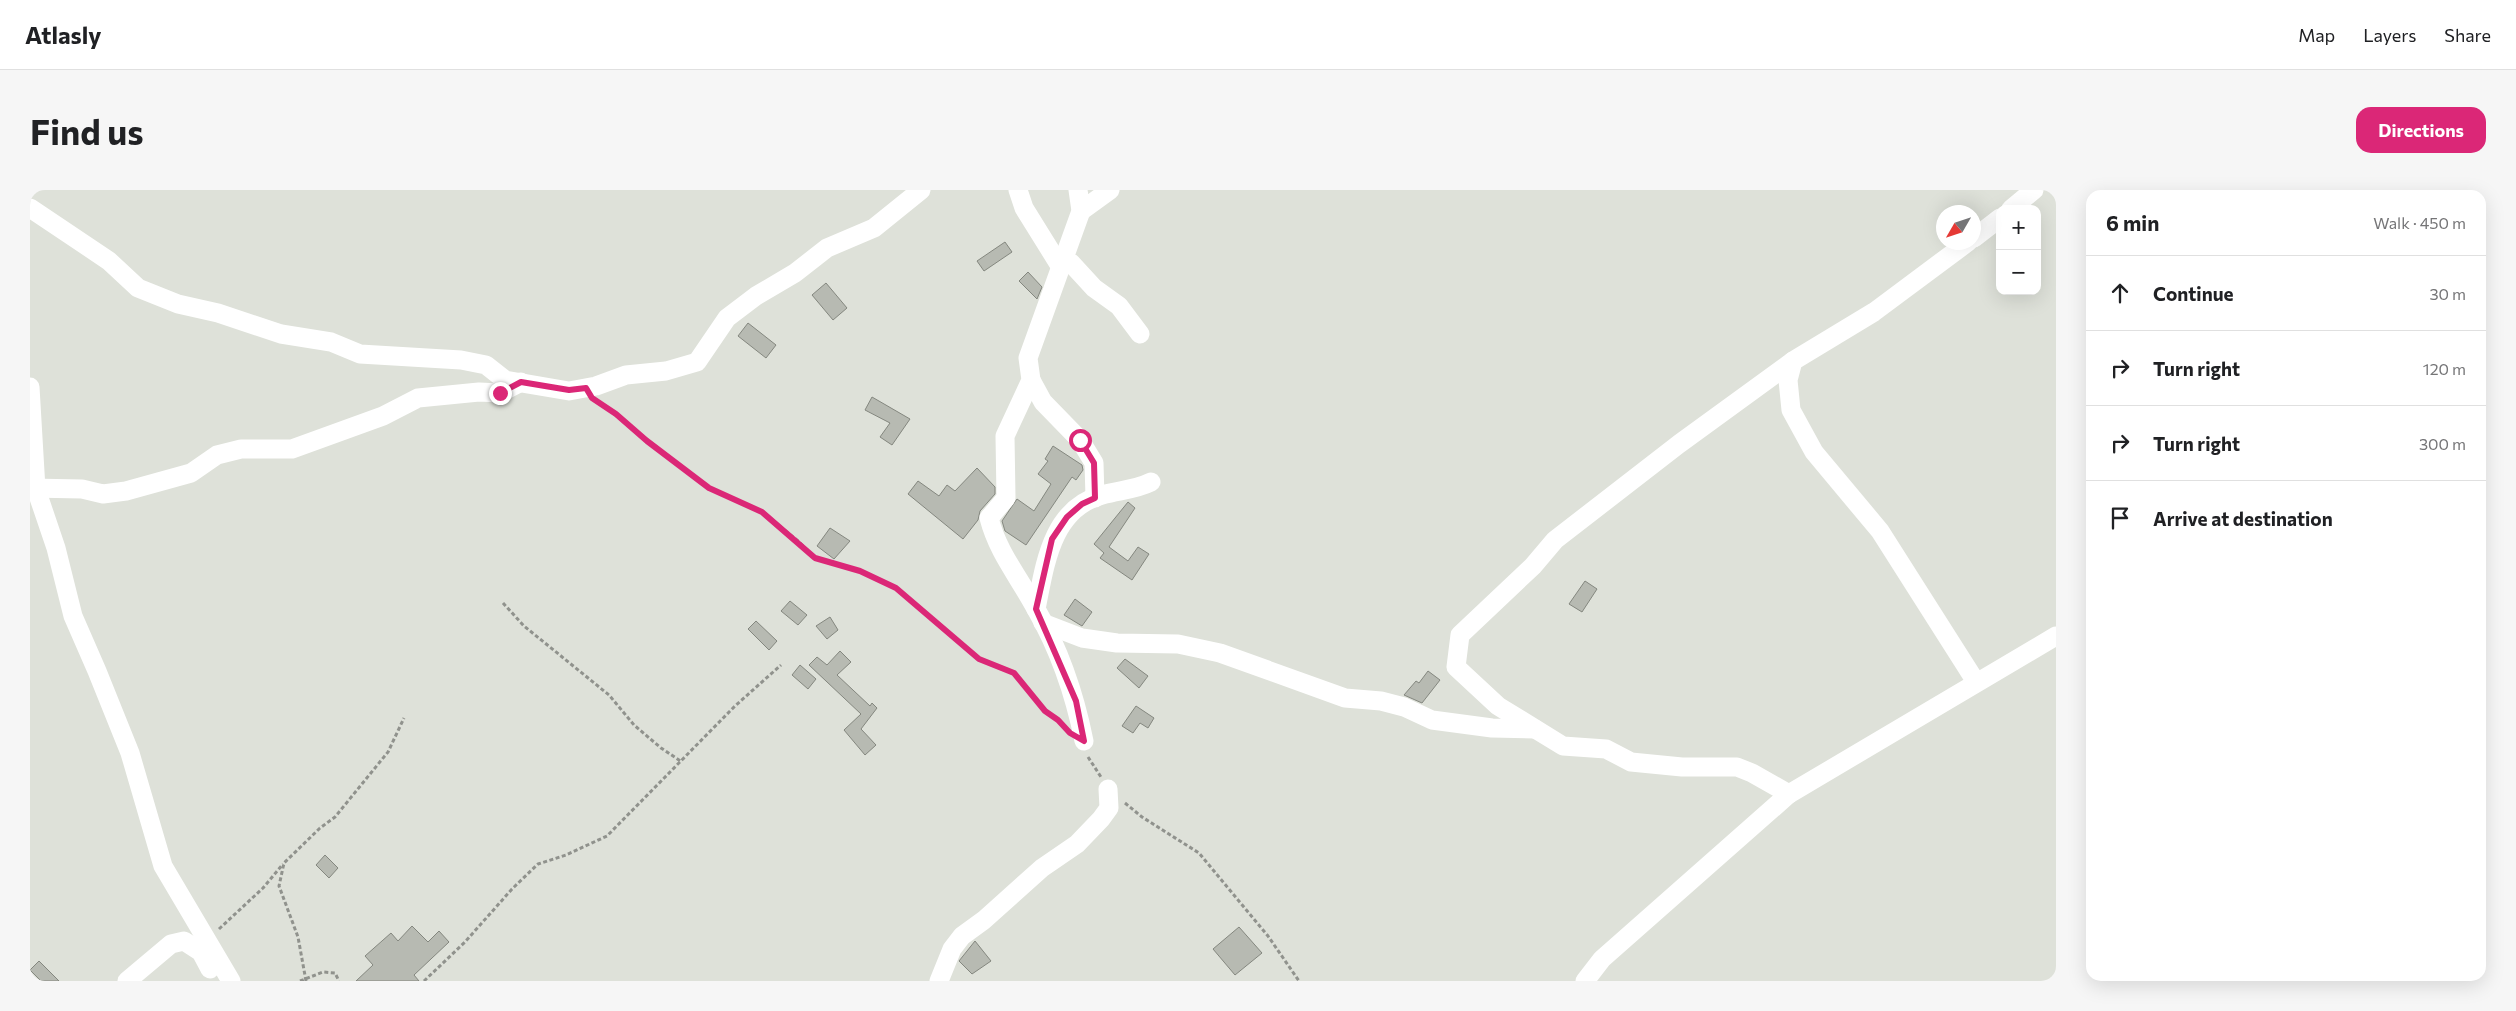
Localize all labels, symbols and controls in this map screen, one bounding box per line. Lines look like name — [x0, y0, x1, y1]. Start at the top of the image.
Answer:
text: Atlasly — [25, 20, 102, 49]
text: Map — [2298, 24, 2335, 46]
text: Layers — [2363, 24, 2416, 46]
text: Share — [2444, 24, 2491, 46]
button: Directions — [2356, 107, 2486, 153]
text: Find us — [30, 109, 144, 152]
north arrow — [1936, 205, 1981, 250]
map controls — [1996, 205, 2041, 295]
button: + — [1996, 205, 2041, 250]
text: 6 min — [2106, 210, 2159, 235]
text: Walk · 450 m — [2373, 213, 2466, 232]
button: − — [1996, 250, 2041, 295]
icon: ahead — [2106, 279, 2134, 307]
text: Continue — [2153, 282, 2233, 305]
text: 30 m — [2429, 284, 2466, 303]
icon: right — [2106, 354, 2134, 382]
text: Turn right — [2153, 357, 2240, 380]
text: 120 m — [2423, 359, 2466, 378]
route end — [489, 382, 512, 405]
route start — [1069, 429, 1092, 452]
icon: right — [2106, 429, 2134, 457]
text: Turn right — [2153, 432, 2240, 455]
text: 300 m — [2419, 434, 2466, 453]
icon: arrive — [2106, 504, 2134, 532]
text: Arrive at destination — [2153, 507, 2333, 530]

